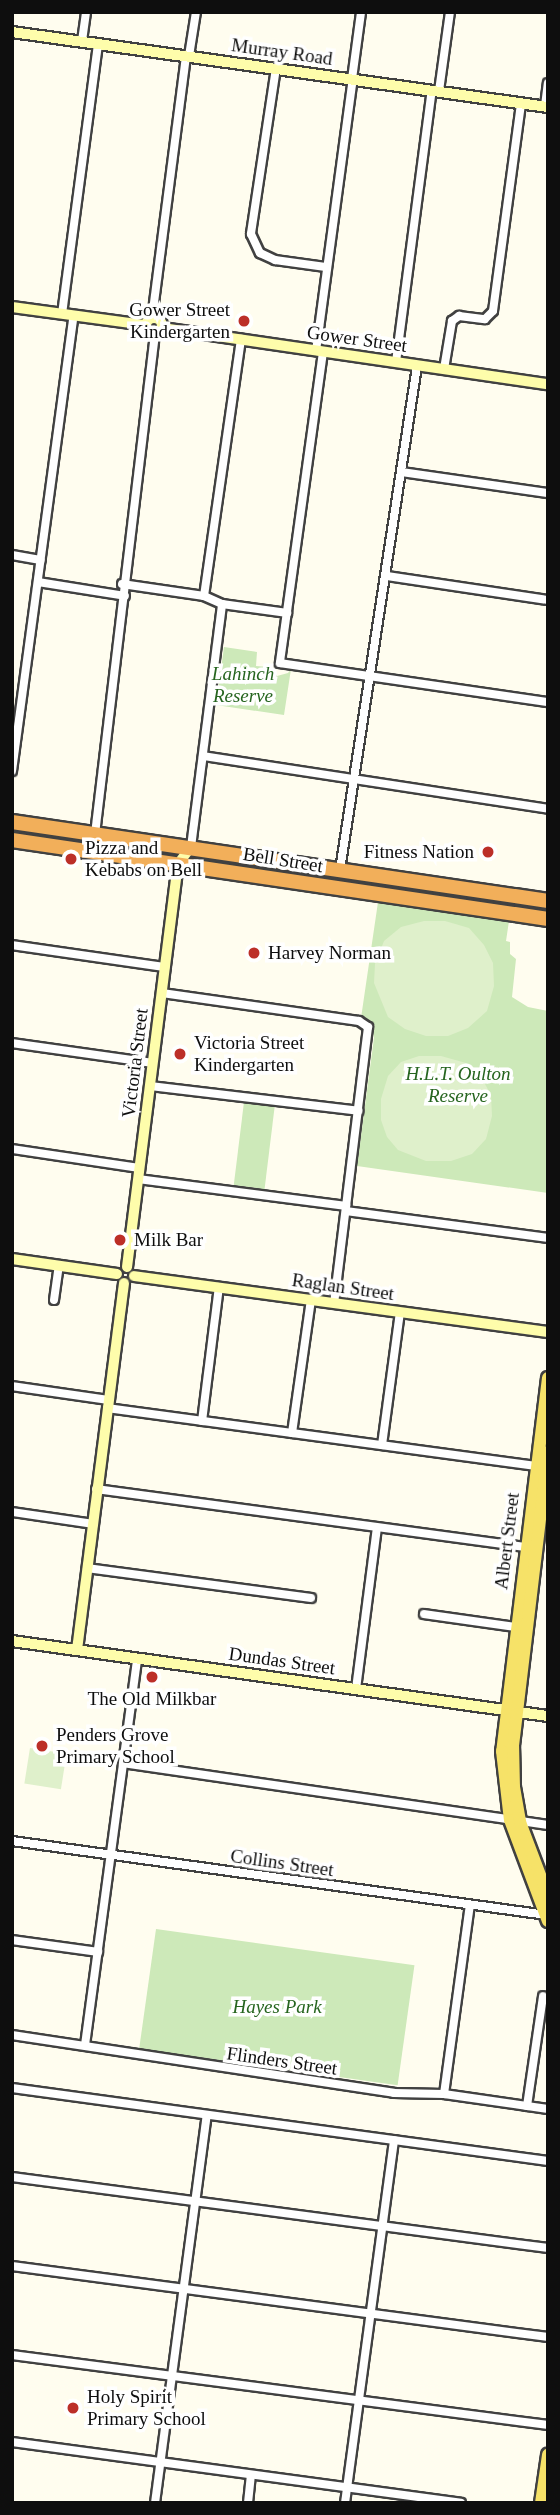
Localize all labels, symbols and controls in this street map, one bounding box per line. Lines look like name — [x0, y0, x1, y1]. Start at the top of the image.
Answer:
street label: Murray Road — [230, 34, 334, 70]
place label: Gower Street Kindergarten — [129, 299, 230, 343]
marker: Gower Street Kindergarten — [236, 313, 252, 329]
street label: Gower Street — [306, 321, 408, 357]
park label: Lahinch Reserve — [212, 663, 274, 707]
place label: Pizza and Kebabs on Bell — [85, 837, 202, 881]
place label: Fitness Nation — [364, 841, 474, 863]
street label: Bell Street — [241, 842, 325, 878]
marker: Fitness Nation — [480, 844, 496, 860]
marker: Pizza and Kebabs on Bell — [63, 851, 79, 867]
place label: Harvey Norman — [268, 942, 391, 964]
marker: Harvey Norman — [246, 945, 262, 961]
street label: Victoria Street — [117, 1007, 153, 1119]
place label: Victoria Street Kindergarten — [194, 1032, 304, 1076]
marker: Victoria Street Kindergarten — [172, 1046, 188, 1062]
park label: H.L.T. Oulton Reserve — [405, 1063, 511, 1107]
place label: Milk Bar — [134, 1229, 203, 1251]
marker: Milk Bar — [112, 1232, 128, 1248]
street label: Raglan Street — [290, 1269, 396, 1305]
street label: Albert Street — [490, 1491, 524, 1591]
street label: Dundas Street — [227, 1642, 337, 1680]
marker: The Old Milkbar — [144, 1669, 160, 1685]
place label: The Old Milkbar — [88, 1688, 216, 1710]
place label: Penders Grove Primary School — [56, 1724, 175, 1768]
marker: Penders Grove Primary School — [34, 1738, 50, 1754]
street label: Collins Street — [229, 1844, 335, 1882]
park label: Hayes Park — [232, 1996, 322, 2018]
street label: Flinders Street — [225, 2042, 339, 2080]
place label: Holy Spirit Primary School — [87, 2386, 206, 2430]
marker: Holy Spirit Primary School — [65, 2400, 81, 2416]

